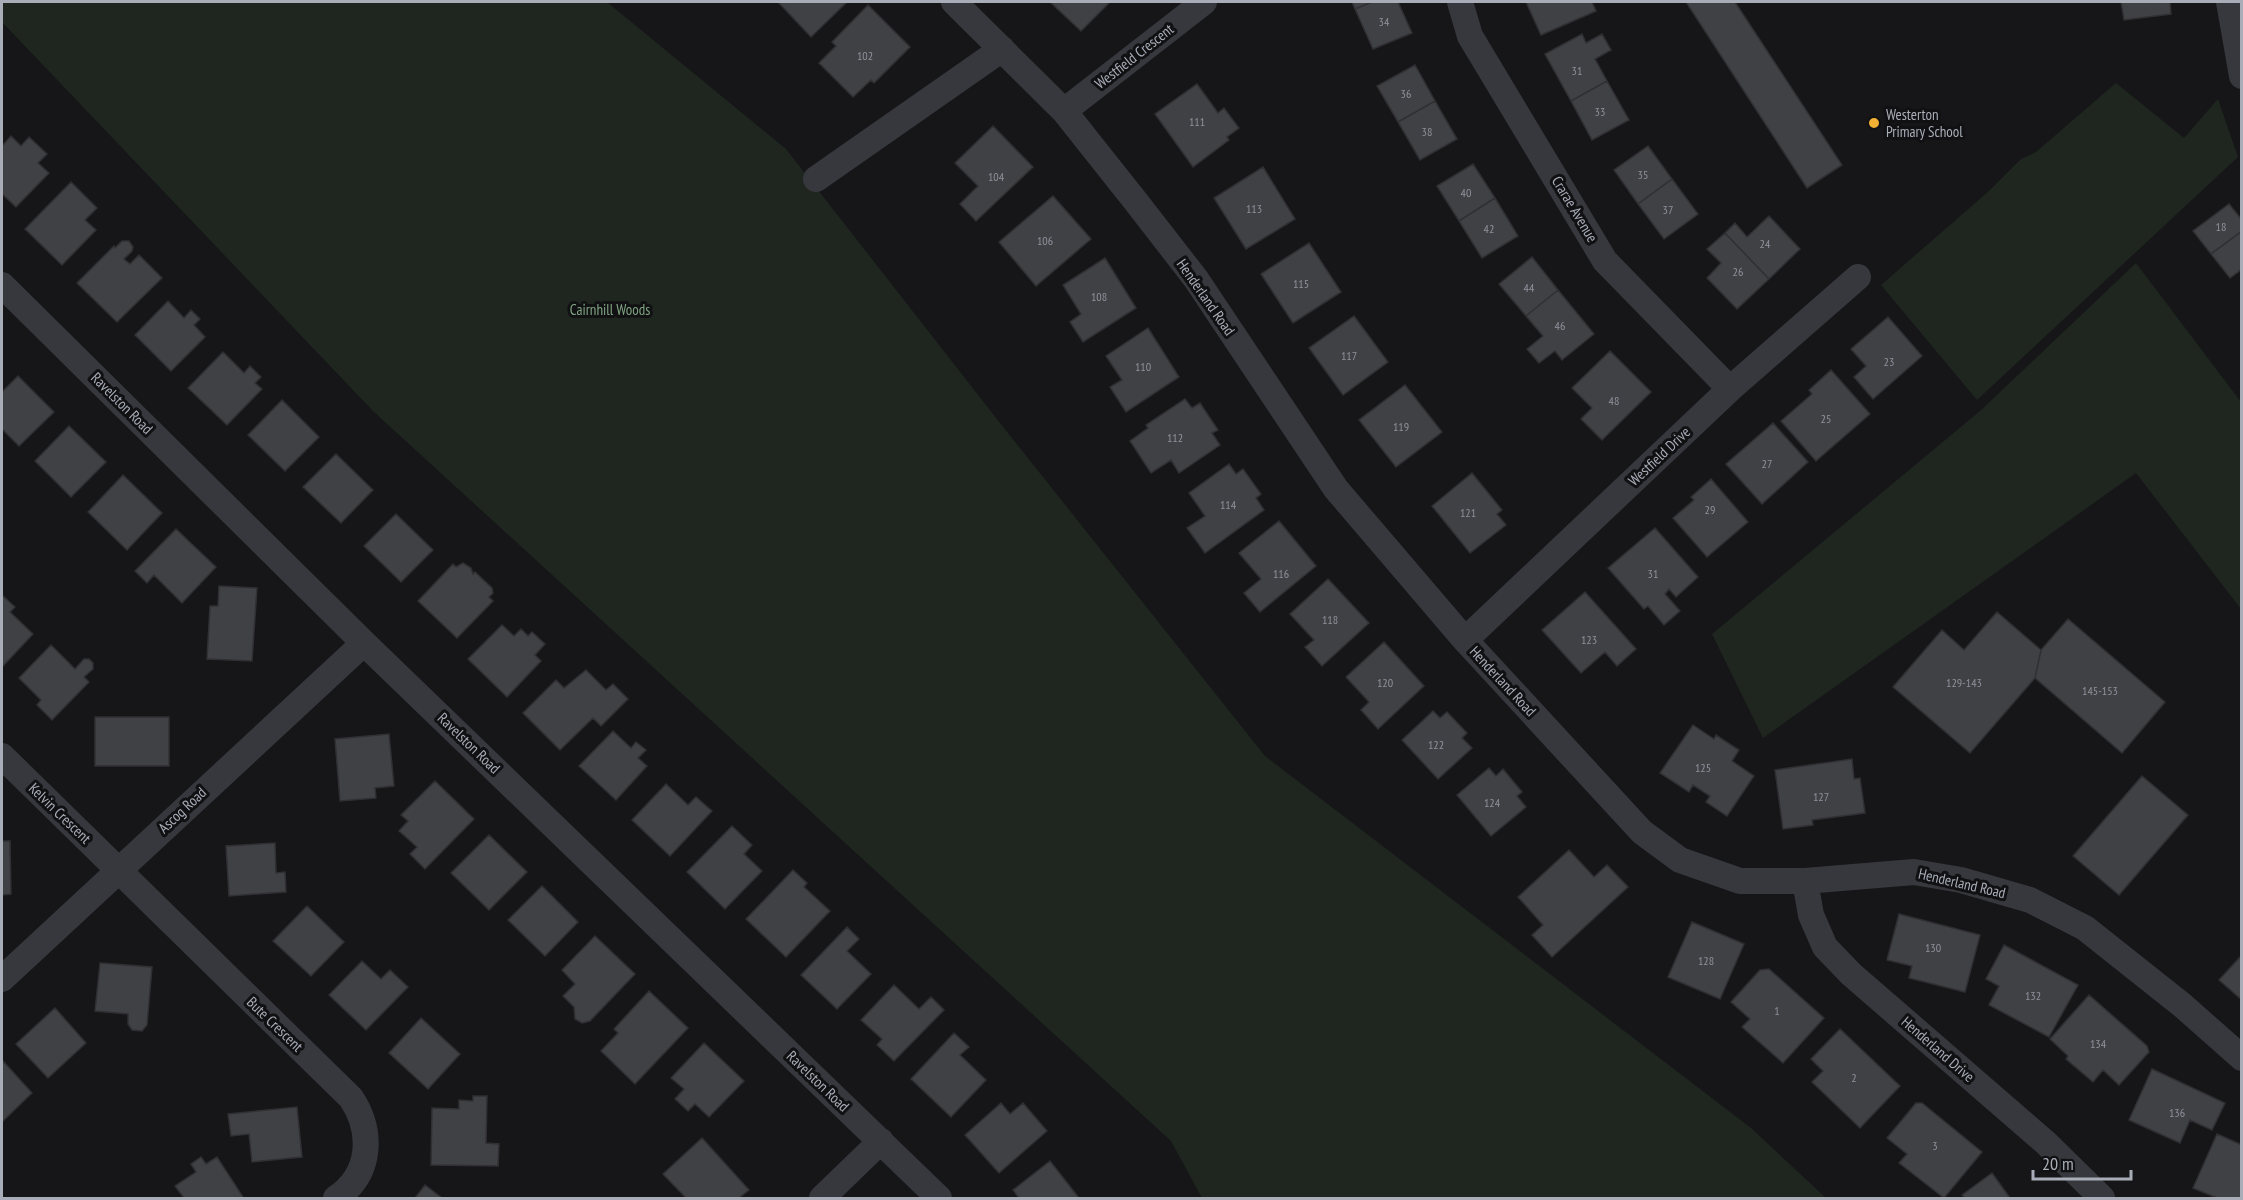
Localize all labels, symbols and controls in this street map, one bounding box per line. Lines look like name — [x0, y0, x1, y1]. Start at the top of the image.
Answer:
house number: 34 — [1379, 14, 1390, 29]
street label: Westfield Crescent — [1091, 19, 1177, 93]
house number: 102 — [857, 48, 873, 63]
house number: 31 — [1572, 63, 1582, 78]
house number: 36 — [1401, 86, 1411, 101]
house number: 33 — [1595, 104, 1605, 119]
place label: Westerton Primary School — [1886, 105, 1963, 141]
house number: 111 — [1189, 114, 1205, 129]
marker: Westerton Primary School — [1867, 116, 1881, 130]
house number: 38 — [1422, 124, 1432, 139]
house number: 35 — [1638, 167, 1648, 182]
house number: 104 — [988, 169, 1005, 184]
street label: Crarae Avenue — [1548, 172, 1602, 246]
house number: 40 — [1461, 185, 1471, 200]
house number: 113 — [1246, 201, 1262, 216]
house number: 37 — [1663, 202, 1673, 217]
house number: 18 — [2216, 219, 2226, 234]
house number: 42 — [1484, 221, 1494, 236]
house number: 106 — [1037, 233, 1053, 248]
house number: 24 — [1760, 236, 1771, 251]
street label: Henderland Road — [1173, 255, 1239, 339]
house number: 26 — [1733, 264, 1743, 279]
house number: 115 — [1293, 276, 1309, 291]
house number: 44 — [1524, 280, 1535, 295]
house number: 108 — [1091, 289, 1107, 304]
park label: Cairnhill Woods — [570, 300, 650, 319]
house number: 46 — [1555, 318, 1565, 333]
house number: 117 — [1341, 348, 1357, 363]
house number: 23 — [1884, 354, 1894, 369]
house number: 110 — [1135, 359, 1151, 374]
street label: Ravelston Road — [87, 368, 157, 438]
house number: 48 — [1609, 393, 1619, 408]
house number: 25 — [1821, 411, 1831, 426]
house number: 119 — [1393, 419, 1409, 434]
street label: Westfield Drive — [1624, 422, 1694, 490]
house number: 112 — [1167, 430, 1183, 445]
house number: 27 — [1762, 456, 1772, 471]
house number: 114 — [1220, 497, 1237, 512]
house number: 29 — [1705, 502, 1715, 517]
house number: 121 — [1460, 505, 1476, 520]
house number: 116 — [1273, 566, 1289, 581]
house number: 31 — [1648, 566, 1658, 581]
house number: 118 — [1322, 612, 1338, 627]
house number: 123 — [1581, 632, 1597, 647]
street label: Henderland Road — [1466, 642, 1540, 720]
house number: 120 — [1377, 675, 1393, 690]
house number: 129-143 — [1946, 675, 1982, 690]
house number: 145-153 — [2082, 683, 2118, 698]
street label: Ravelston Road — [434, 709, 504, 777]
house number: 122 — [1428, 737, 1444, 752]
house number: 125 — [1695, 760, 1711, 775]
street label: Kelvin Crescent — [25, 779, 95, 847]
street label: Ascog Road — [154, 783, 210, 837]
house number: 127 — [1813, 789, 1829, 804]
house number: 124 — [1484, 795, 1501, 810]
street label: Henderland Road — [1917, 864, 2007, 902]
house number: 130 — [1925, 940, 1941, 955]
house number: 128 — [1698, 953, 1714, 968]
house number: 132 — [2025, 988, 2041, 1003]
street label: Bute Crescent — [243, 993, 307, 1055]
house number: 1 — [1774, 1003, 1780, 1018]
street label: Henderland Drive — [1898, 1012, 1978, 1086]
house number: 134 — [2090, 1036, 2107, 1051]
street label: Ravelston Road — [783, 1047, 853, 1115]
house number: 2 — [1851, 1070, 1857, 1085]
house number: 136 — [2169, 1105, 2185, 1120]
house number: 3 — [1932, 1138, 1938, 1153]
scale bar — [2033, 1143, 2130, 1181]
text: 20 m — [2042, 1152, 2074, 1175]

